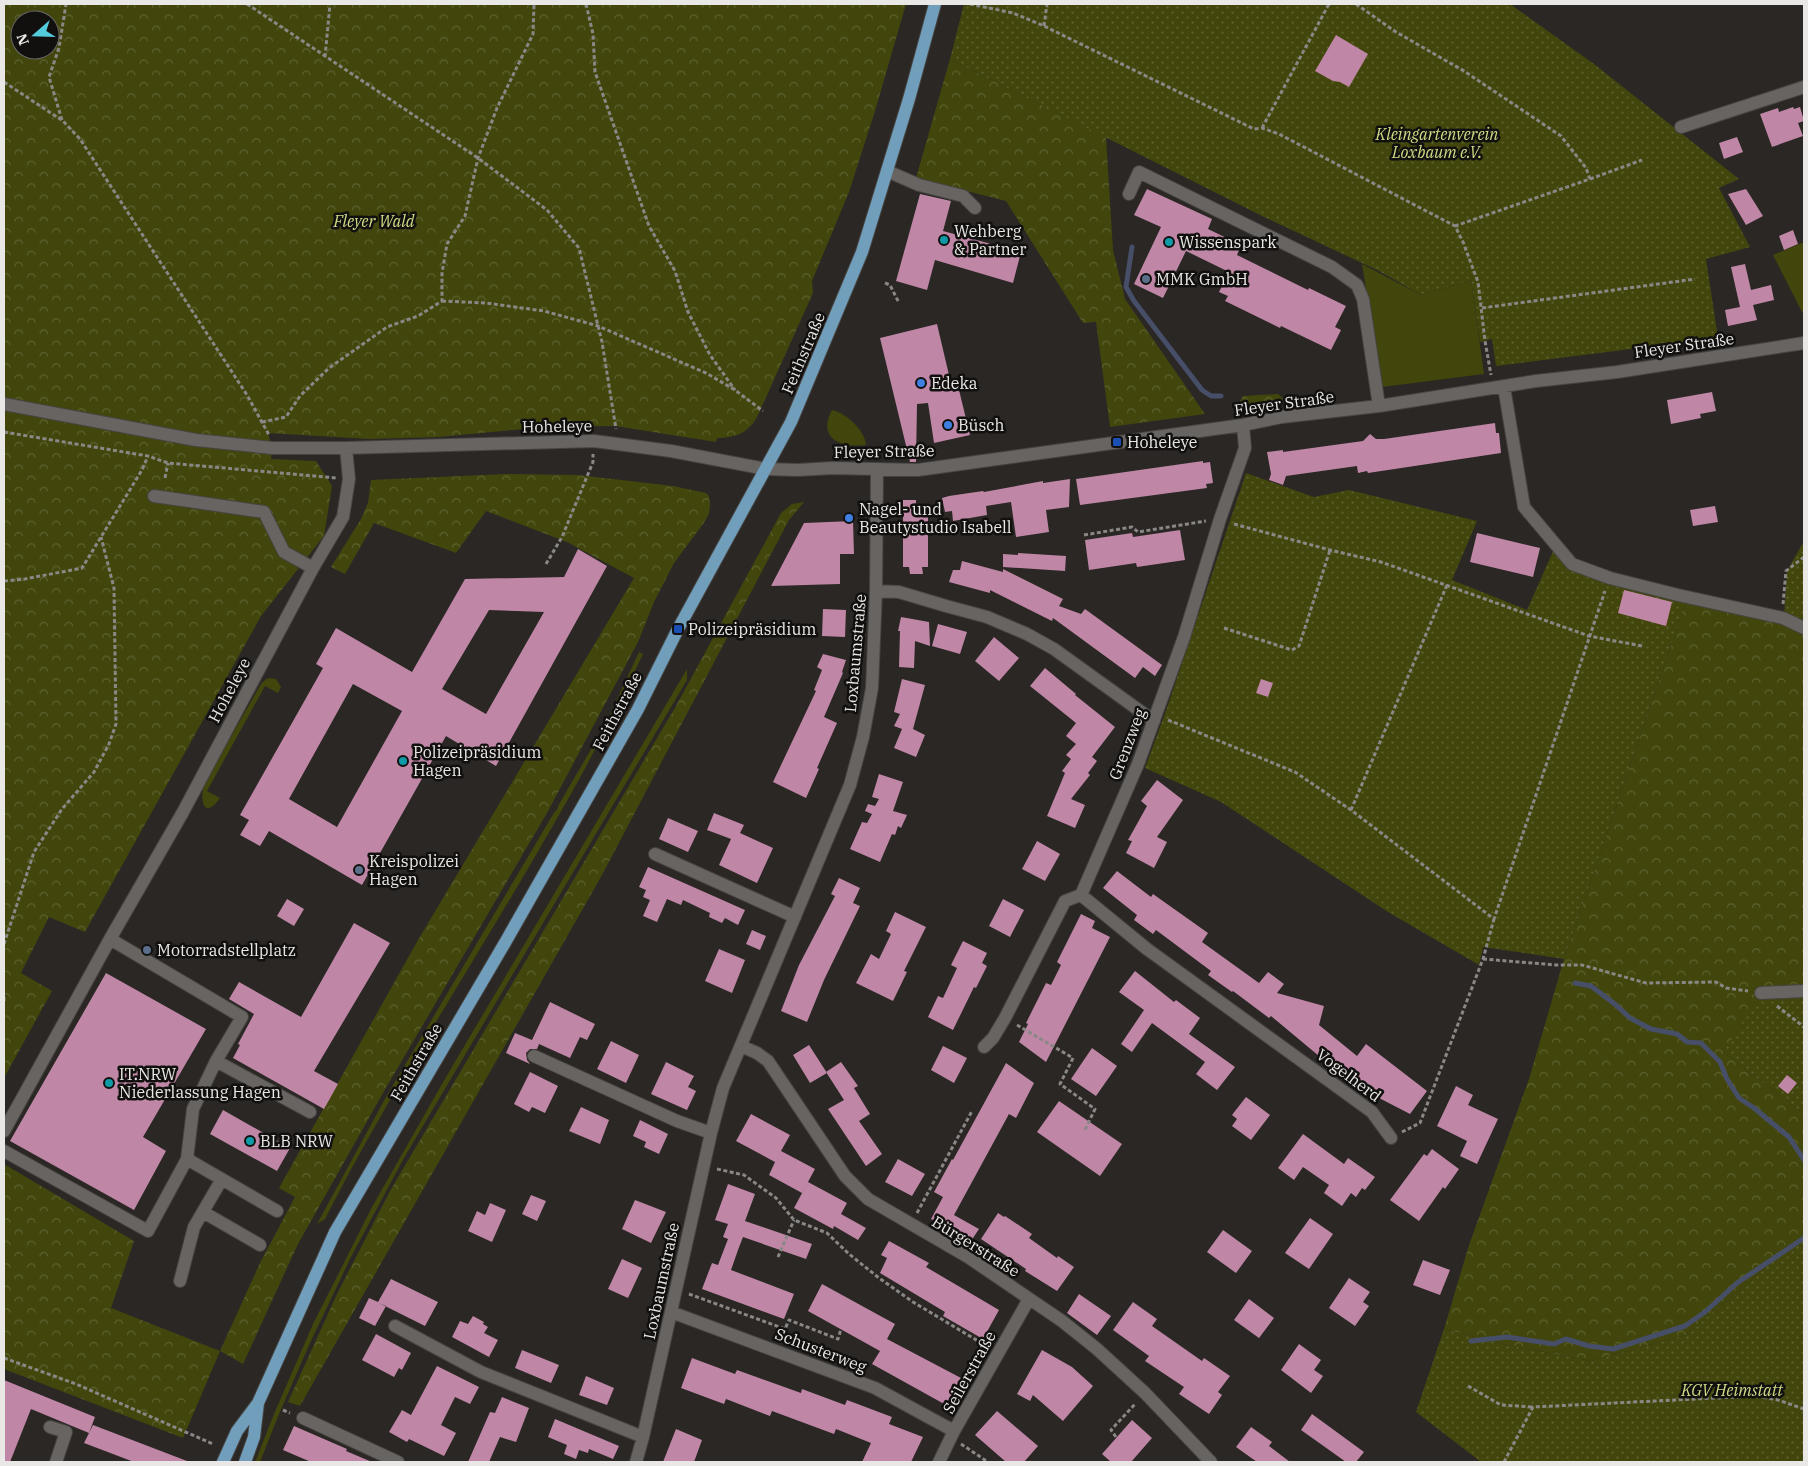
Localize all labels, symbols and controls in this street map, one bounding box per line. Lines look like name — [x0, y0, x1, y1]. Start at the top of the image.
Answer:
north arrow — [10, 10, 60, 60]
text: N — [12, 31, 33, 48]
park label: Kleingartenverein Loxbaum e.V. — [1375, 124, 1498, 162]
park label: Fleyer Wald — [332, 211, 415, 231]
place label: Wehberg & Partner — [954, 221, 1026, 259]
place label: Wissenspark — [1179, 232, 1277, 252]
marker: Wehberg & Partner — [938, 234, 950, 246]
marker: Wissenspark — [1163, 236, 1175, 248]
place label: MMK GmbH — [1156, 269, 1248, 289]
marker: MMK GmbH — [1140, 273, 1152, 285]
street label: Feithstraße — [777, 309, 829, 397]
street label: Fleyer Straße — [1633, 328, 1735, 362]
place label: Edeka — [931, 373, 978, 393]
marker: Edeka — [915, 377, 927, 389]
street label: Fleyer Straße — [1233, 386, 1335, 420]
street label: Hoheleye — [522, 415, 592, 437]
place label: Büsch — [958, 415, 1005, 435]
marker: Büsch — [942, 419, 954, 431]
place label: Hoheleye — [1127, 432, 1197, 452]
marker: Hoheleye — [1111, 436, 1123, 448]
street label: Fleyer Straße — [833, 440, 935, 462]
place label: Nagel- und Beautystudio Isabell — [859, 499, 1012, 537]
marker: Nagel- und Beautystudio Isabell — [843, 512, 855, 524]
street label: Loxbaumstraße — [840, 593, 870, 713]
place label: Polizeipräsidium — [688, 619, 817, 639]
marker: Polizeipräsidium — [672, 623, 684, 635]
street label: Hoheleye — [204, 654, 254, 726]
street label: Feithstraße — [588, 668, 646, 754]
street label: Grenzweg — [1104, 705, 1150, 783]
place label: Polizeipräsidium Hagen — [413, 742, 542, 780]
marker: Polizeipräsidium Hagen — [397, 755, 409, 767]
place label: Kreispolizei Hagen — [369, 851, 459, 889]
marker: Kreispolizei Hagen — [353, 864, 365, 876]
place label: Motorradstellplatz — [157, 940, 296, 960]
marker: Motorradstellplatz — [141, 944, 153, 956]
street label: Feithstraße — [386, 1019, 446, 1105]
street label: Vogelherd — [1313, 1044, 1386, 1106]
place label: IT.NRW Niederlassung Hagen — [119, 1064, 281, 1102]
marker: IT.NRW Niederlassung Hagen — [103, 1077, 115, 1089]
place label: BLB NRW — [260, 1131, 334, 1151]
marker: BLB NRW — [244, 1135, 256, 1147]
street label: Bürgerstraße — [928, 1211, 1024, 1281]
street label: Loxbaumstraße — [639, 1221, 683, 1341]
street label: Schusterweg — [772, 1323, 870, 1377]
street label: Seilerstraße — [938, 1327, 1000, 1417]
park label: KGV Heimstatt — [1680, 1380, 1784, 1400]

